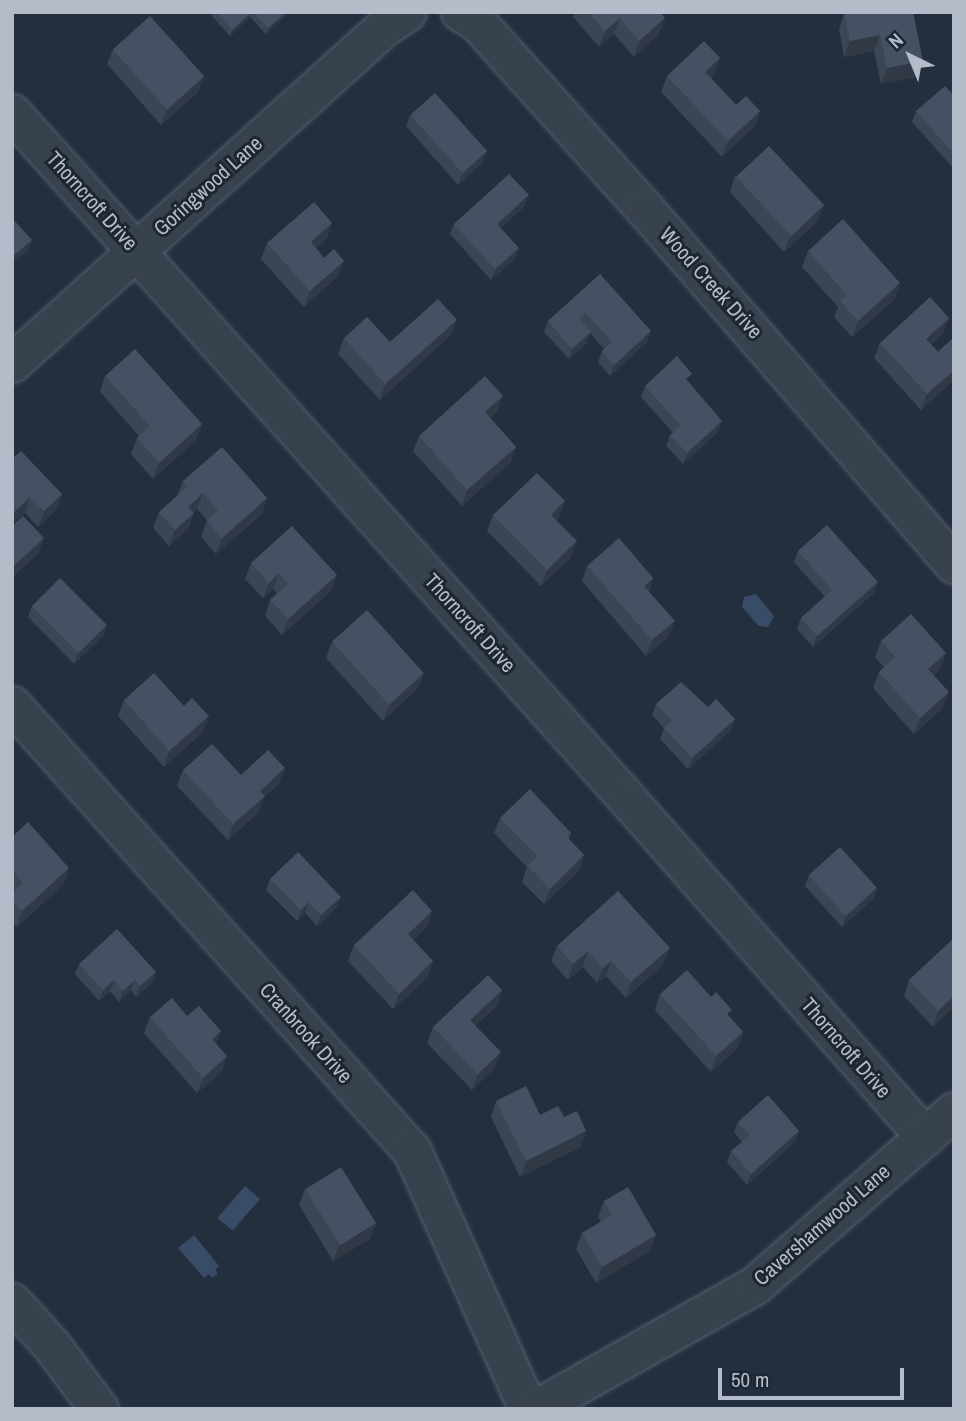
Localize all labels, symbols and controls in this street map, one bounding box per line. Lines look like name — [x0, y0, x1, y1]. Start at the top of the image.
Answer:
north arrow — [875, 21, 945, 91]
text: N — [883, 27, 909, 54]
street label: Goringwood Lane — [149, 131, 267, 241]
street label: Thorncroft Drive — [41, 146, 143, 256]
street label: Wood Creek Drive — [654, 222, 768, 344]
street label: Thorncroft Drive — [419, 568, 521, 678]
street label: Cranbrook Drive — [254, 978, 358, 1088]
street label: Thorncroft Drive — [796, 993, 896, 1103]
street label: Cavershamwood Lane — [749, 1159, 895, 1291]
scale bar — [721, 1354, 906, 1398]
text: 50 m — [731, 1365, 769, 1394]

